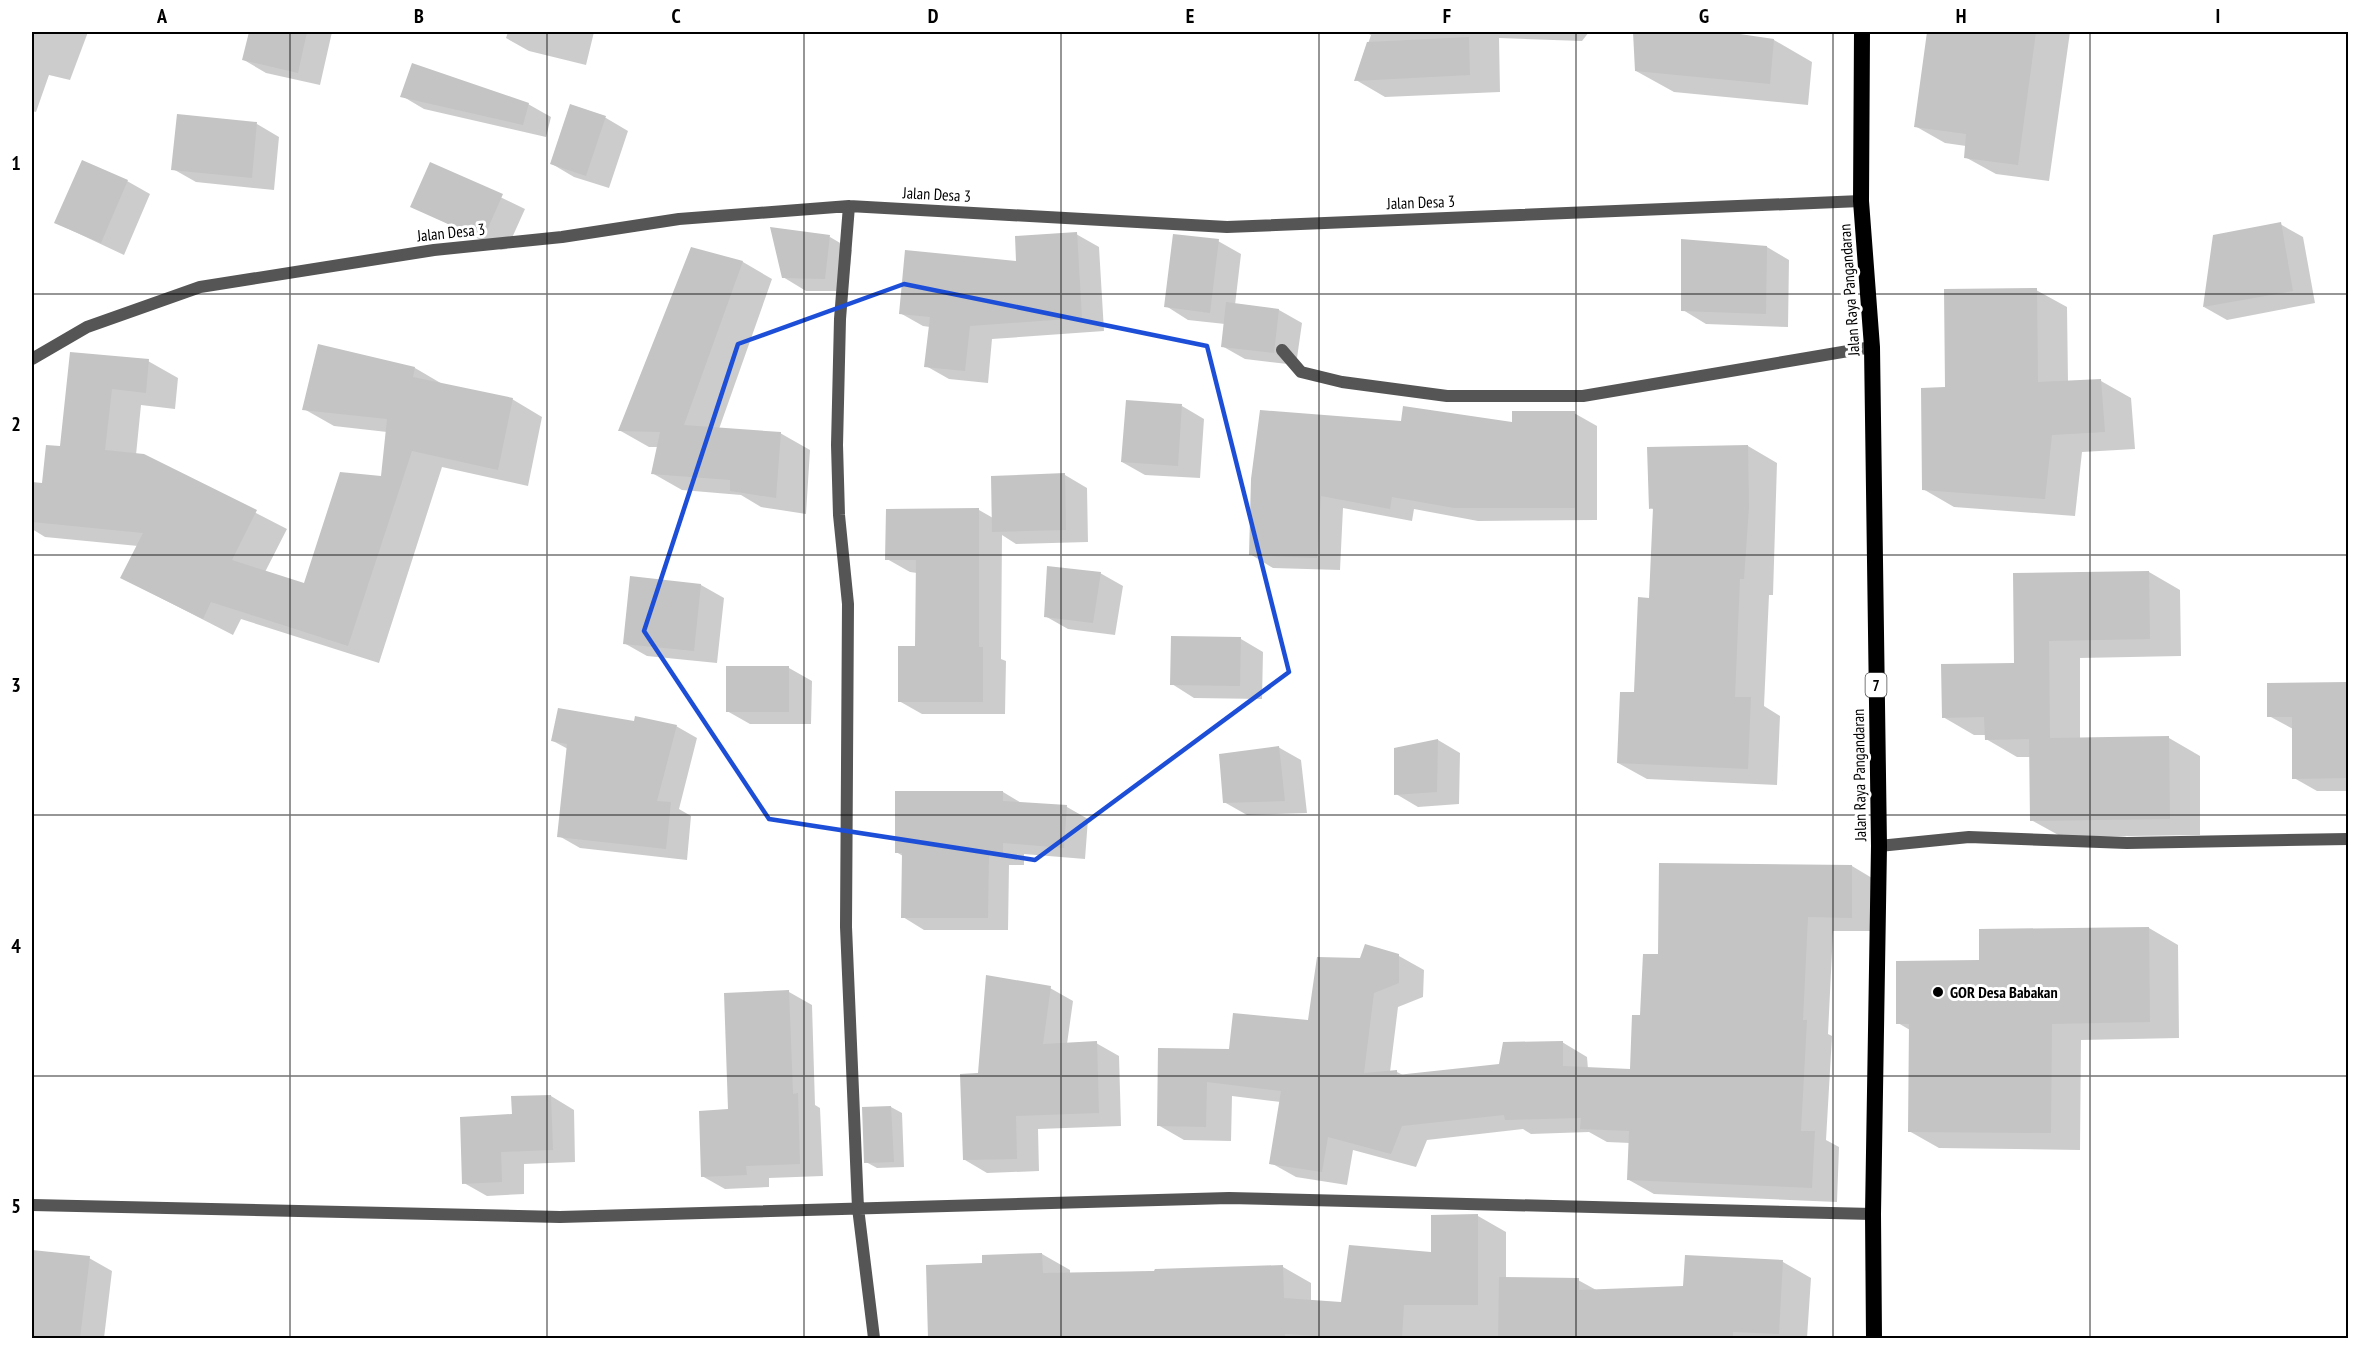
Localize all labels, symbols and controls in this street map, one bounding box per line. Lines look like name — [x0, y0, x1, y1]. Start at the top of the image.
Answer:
text: A — [156, 3, 168, 29]
text: B — [414, 3, 424, 29]
text: C — [671, 3, 681, 29]
text: D — [928, 3, 939, 29]
text: E — [1186, 3, 1194, 29]
text: F — [1443, 3, 1451, 29]
text: G — [1699, 3, 1709, 29]
text: H — [1956, 3, 1966, 29]
text: I — [2216, 3, 2220, 29]
text: 1 — [11, 150, 21, 176]
street label: Jalan Desa 3 — [901, 182, 972, 206]
street label: Jalan Desa 3 — [1386, 191, 1455, 213]
street label: Jalan Desa 3 — [415, 218, 486, 246]
street label: Jalan Raya Pangandaran — [1834, 223, 1864, 358]
text: 2 — [11, 411, 21, 437]
text: 3 — [11, 672, 21, 698]
road number: 7 — [1866, 673, 1886, 697]
street label: Jalan Raya Pangandaran — [1848, 709, 1870, 842]
text: 4 — [11, 933, 21, 959]
place label: GOR Desa Babakan — [1950, 982, 2058, 1002]
marker: GOR Desa Babakan — [1931, 985, 1945, 999]
text: 5 — [11, 1193, 21, 1219]

